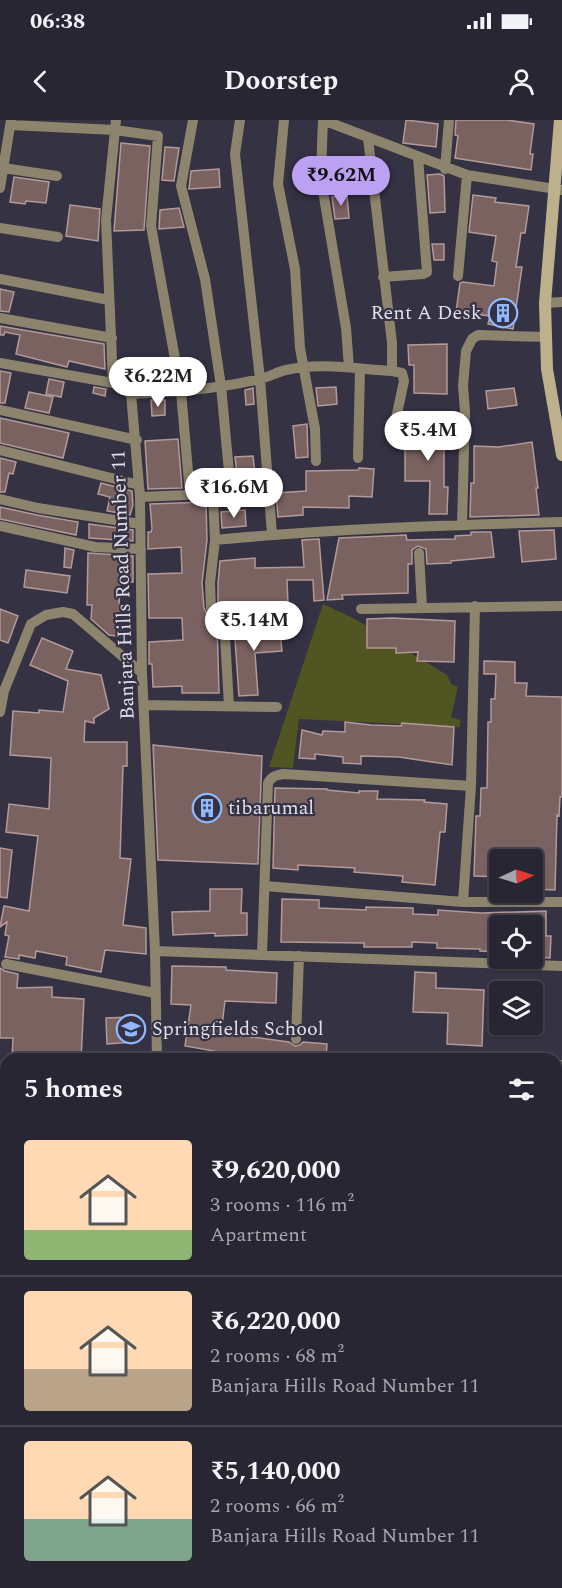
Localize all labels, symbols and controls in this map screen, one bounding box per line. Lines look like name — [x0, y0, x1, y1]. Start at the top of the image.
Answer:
text: 06:38 — [30, 5, 85, 38]
text: Doorstep — [224, 60, 338, 102]
icon: back — [24, 65, 57, 98]
icon: person — [505, 65, 538, 98]
pin: ₹9.62M — [292, 156, 390, 207]
text: ₹9.62M — [306, 160, 376, 190]
building icon: Rent A Desk — [487, 297, 519, 329]
place label: Rent A Desk — [370, 298, 482, 328]
pin: ₹6.22M — [109, 357, 207, 408]
text: ₹6.22M — [123, 361, 193, 391]
pin: ₹5.4M — [386, 411, 470, 462]
text: ₹5.4M — [399, 415, 457, 445]
street label: Banjara Hills Road Number 11 — [103, 450, 143, 720]
pin: ₹16.6M — [185, 468, 283, 519]
text: ₹16.6M — [199, 472, 269, 502]
pin: ₹5.14M — [205, 601, 303, 652]
text: ₹5.14M — [219, 605, 289, 635]
building icon: tibarumal — [191, 792, 223, 824]
place label: tibarumal — [228, 793, 314, 823]
north arrow — [489, 849, 543, 903]
map controls — [489, 849, 543, 1035]
button: locate — [489, 915, 543, 969]
button: layers — [489, 981, 543, 1035]
school or university icon: Springfields School — [115, 1013, 147, 1045]
place label: Springfields School — [152, 1014, 324, 1044]
text: 5 homes — [24, 1069, 123, 1109]
icon: filters — [505, 1073, 538, 1106]
text: ₹9,620,000 — [210, 1150, 341, 1190]
icon: home — [72, 1164, 144, 1236]
text: 3 rooms · 116 m² — [210, 1190, 354, 1220]
text: Apartment — [210, 1220, 307, 1250]
text: ₹6,220,000 — [210, 1301, 341, 1341]
icon: home — [72, 1315, 144, 1387]
text: 2 rooms · 68 m² — [210, 1341, 344, 1371]
text: Banjara Hills Road Number 11 — [210, 1371, 480, 1401]
text: ₹5,140,000 — [210, 1451, 341, 1491]
icon: home — [72, 1465, 144, 1537]
text: 2 rooms · 66 m² — [210, 1491, 344, 1521]
text: Banjara Hills Road Number 11 — [210, 1521, 480, 1551]

